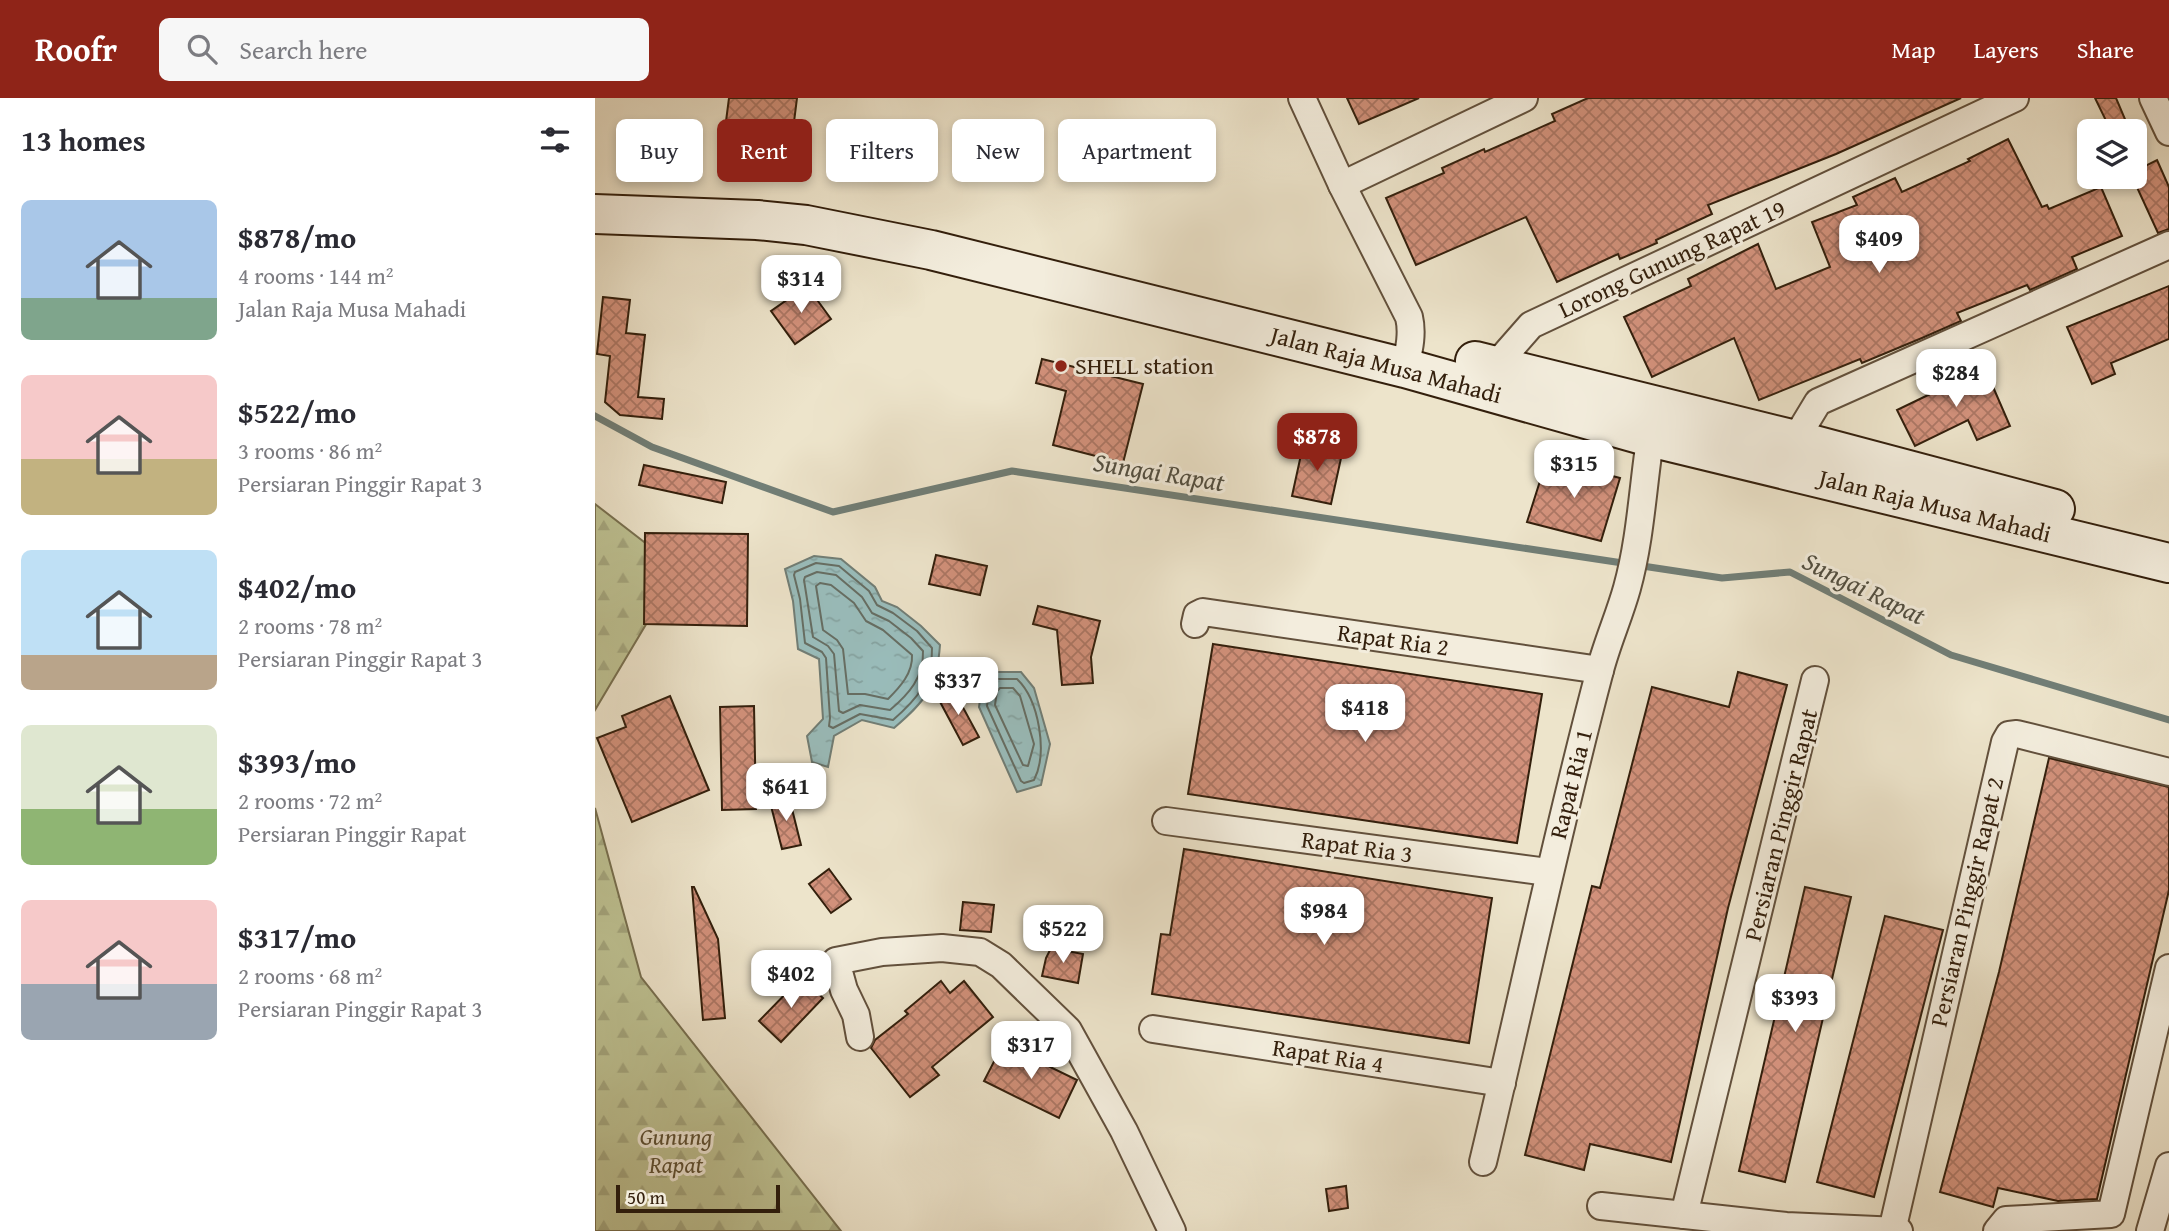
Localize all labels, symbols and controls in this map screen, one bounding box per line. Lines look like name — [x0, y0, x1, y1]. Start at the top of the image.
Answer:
search box — [159, 18, 649, 81]
text: Roofr — [35, 25, 117, 73]
icon: search — [183, 30, 221, 68]
text: Search here — [239, 30, 368, 69]
text: Map — [1892, 32, 1935, 67]
text: Layers — [1973, 32, 2039, 67]
text: Share — [2077, 32, 2134, 67]
text: 13 homes — [21, 118, 146, 162]
chip: Buy — [616, 119, 703, 182]
chip: Rent — [717, 119, 812, 182]
chip: Filters — [826, 119, 938, 182]
chip: New — [952, 119, 1044, 182]
chip: Apartment — [1058, 119, 1216, 182]
map controls — [2077, 119, 2147, 189]
button: layers — [2077, 119, 2147, 189]
icon: filters — [536, 121, 574, 159]
street label: Lorong Gunung Rapat 19 — [1552, 190, 1791, 327]
text: $878/mo — [238, 215, 356, 259]
pin: $409 — [1838, 216, 1920, 275]
text: $409 — [1855, 221, 1903, 254]
icon: home — [77, 228, 161, 312]
pin: $314 — [760, 256, 842, 315]
text: 4 rooms · 144 m² — [238, 259, 393, 292]
text: $314 — [777, 261, 825, 294]
text: Jalan Raja Musa Mahadi — [238, 292, 466, 325]
street label: Jalan Raja Musa Mahadi — [1264, 316, 1506, 412]
place label: SHELL station — [1075, 348, 1214, 383]
pin: $284 — [1915, 350, 1997, 409]
text: $284 — [1932, 355, 1980, 388]
marker: SHELL station — [1053, 358, 1069, 374]
text: $522/mo — [238, 390, 356, 434]
icon: home — [77, 403, 161, 487]
pin: $878 — [1276, 414, 1358, 473]
text: $878 — [1293, 419, 1341, 452]
text: 3 rooms · 86 m² — [238, 434, 382, 467]
pin: $315 — [1533, 440, 1615, 500]
water label: Sungai Rapat — [1091, 442, 1228, 501]
text: $315 — [1550, 446, 1598, 479]
street label: Jalan Raja Musa Mahadi — [1812, 459, 2055, 551]
text: Persiaran Pinggir Rapat 3 — [238, 467, 482, 500]
water label: Sungai Rapat — [1796, 541, 1933, 634]
text: $402/mo — [238, 565, 356, 609]
icon: home — [77, 578, 161, 662]
text: 2 rooms · 78 m² — [238, 609, 382, 642]
street label: Rapat Ria 2 — [1335, 614, 1451, 665]
text: Persiaran Pinggir Rapat 3 — [238, 642, 482, 675]
pin: $337 — [917, 658, 999, 717]
text: $337 — [934, 663, 982, 696]
pin: $418 — [1324, 684, 1406, 744]
text: $418 — [1341, 690, 1389, 723]
street label: Persiaran Pinggir Rapat — [1735, 705, 1826, 945]
street label: Rapat Ria 1 — [1540, 725, 1601, 842]
text: $393/mo — [238, 740, 356, 784]
icon: home — [77, 753, 161, 837]
pin: $641 — [745, 764, 827, 823]
text: $641 — [762, 769, 810, 802]
street label: Persiaran Pinggir Rapat 2 — [1921, 774, 2012, 1030]
text: 2 rooms · 72 m² — [238, 784, 382, 817]
text: Persiaran Pinggir Rapat — [238, 817, 466, 850]
street label: Rapat Ria 3 — [1299, 821, 1415, 872]
pin: $984 — [1283, 888, 1365, 947]
text: $984 — [1300, 893, 1348, 926]
pin: $522 — [1022, 906, 1104, 965]
text: $522 — [1039, 911, 1087, 944]
text: $317/mo — [238, 915, 356, 959]
icon: home — [77, 928, 161, 1012]
pin: $402 — [750, 950, 832, 1010]
text: $402 — [767, 956, 815, 989]
text: 2 rooms · 68 m² — [238, 959, 382, 992]
pin: $393 — [1754, 974, 1836, 1034]
text: $393 — [1771, 980, 1819, 1013]
text: Persiaran Pinggir Rapat 3 — [238, 992, 482, 1025]
pin: $317 — [990, 1021, 1072, 1081]
text: $317 — [1007, 1027, 1055, 1060]
street label: Rapat Ria 4 — [1270, 1029, 1386, 1082]
park label: Gunung Rapat — [640, 1119, 712, 1182]
scale bar — [616, 1182, 781, 1214]
text: 50 m — [627, 1183, 665, 1211]

